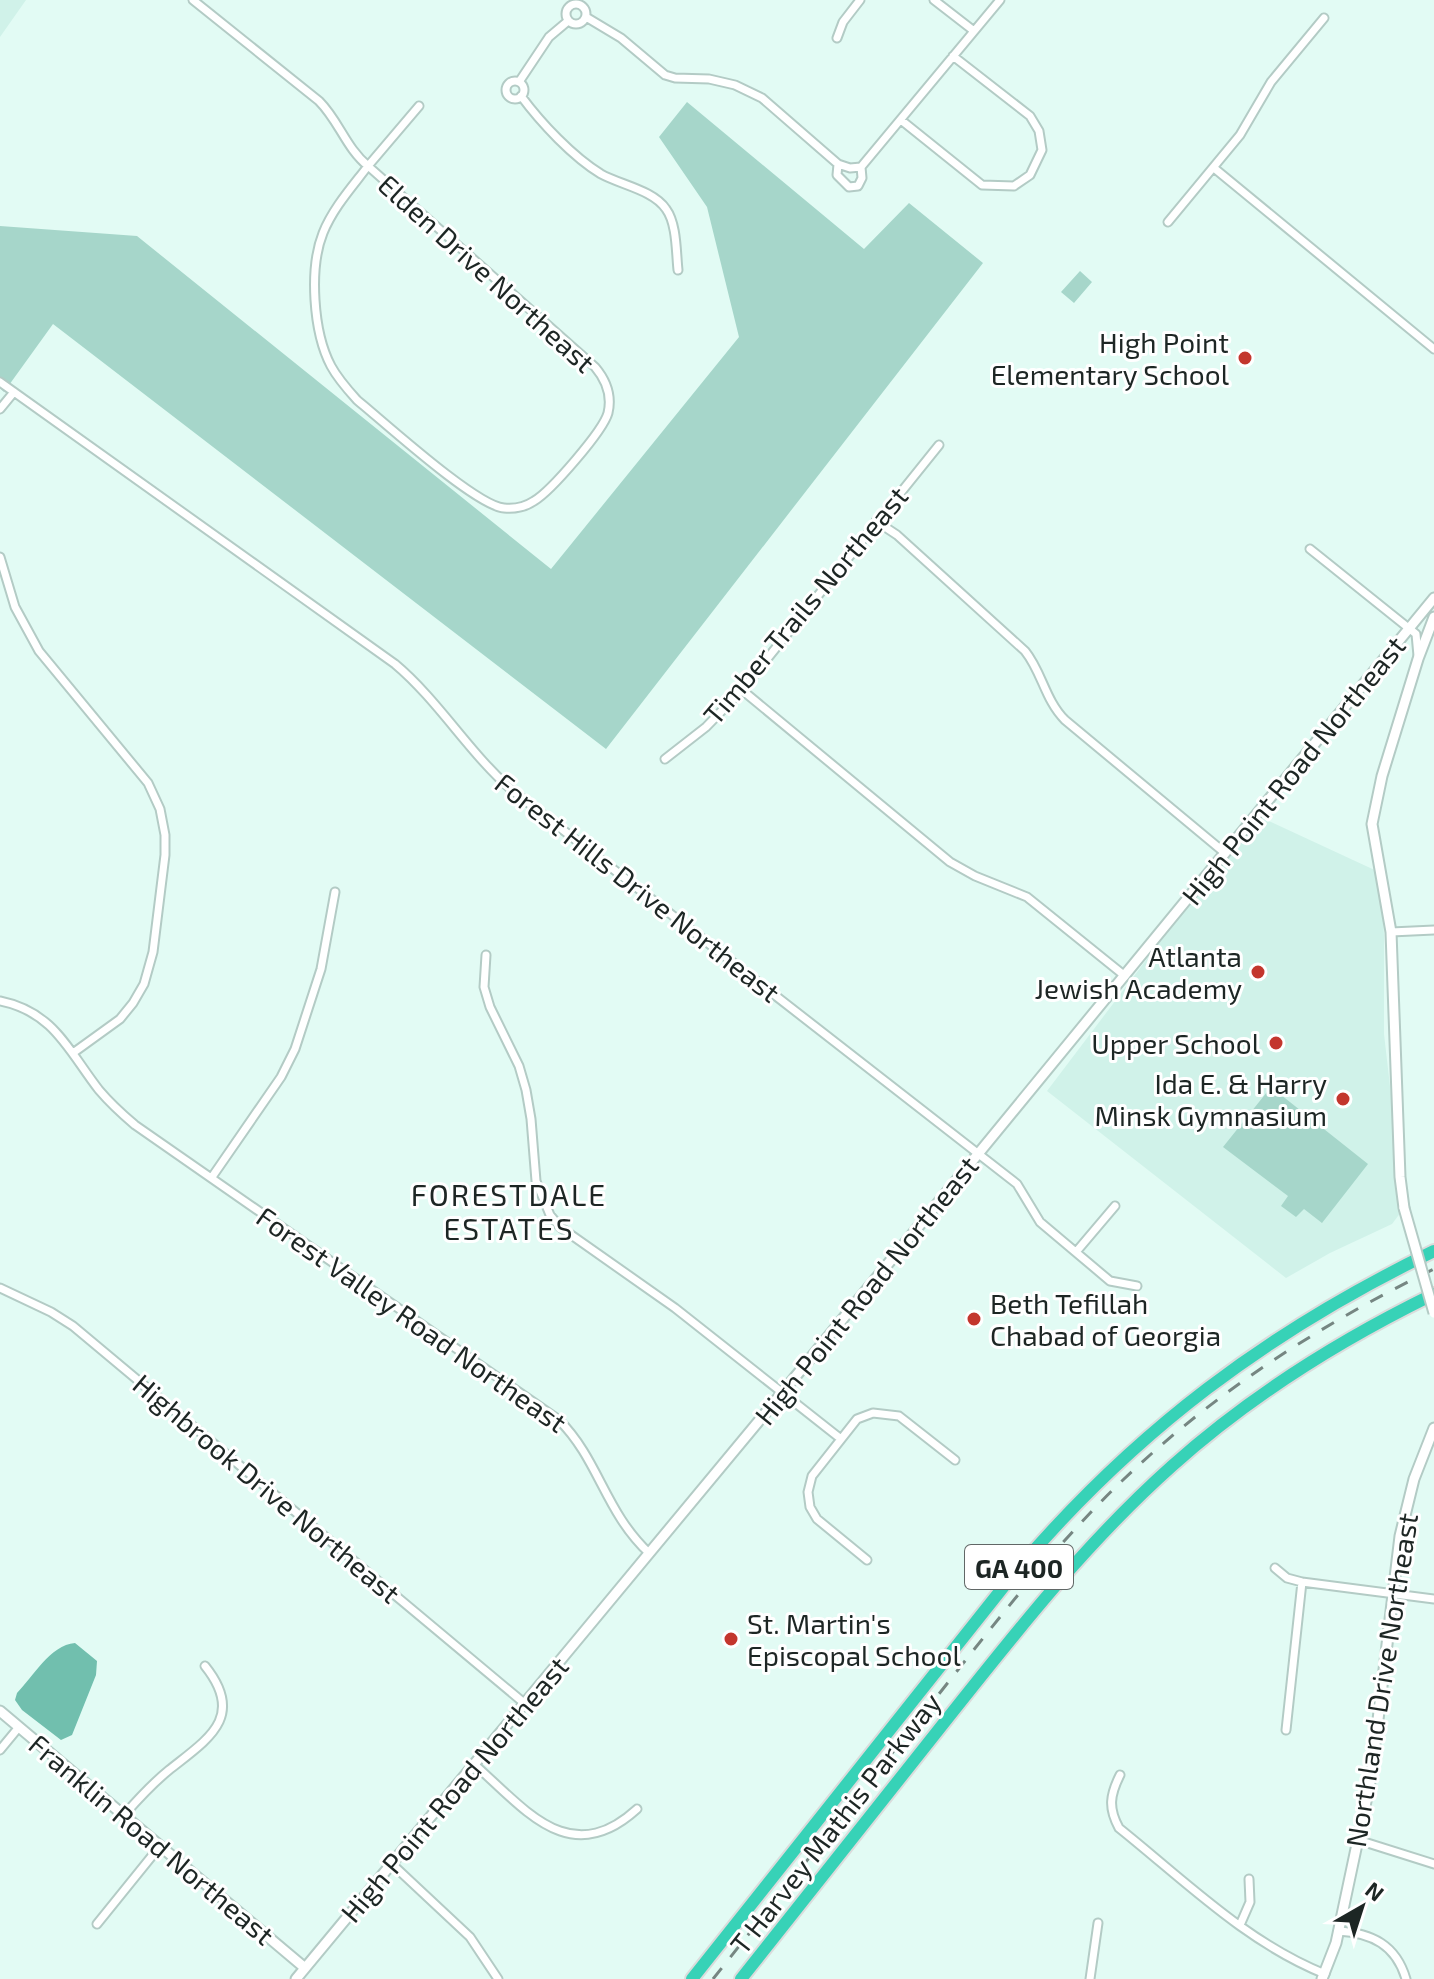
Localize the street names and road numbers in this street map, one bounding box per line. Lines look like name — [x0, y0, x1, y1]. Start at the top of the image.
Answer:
street label: Elden Drive Northeast — [372, 167, 602, 379]
street label: Timber Trails Northeast — [696, 479, 914, 731]
street label: High Point Road Northeast — [1174, 629, 1412, 911]
street label: Forest Hills Drive Northeast — [489, 765, 787, 1009]
street label: High Point Road Northeast — [747, 1149, 985, 1431]
street label: Forest Valley Road Northeast — [251, 1199, 573, 1439]
street label: Highbrook Drive Northeast — [127, 1366, 407, 1610]
street label: Northland Drive Northeast — [1338, 1510, 1424, 1850]
road number: GA 400 — [965, 1545, 1073, 1589]
street label: High Point Road Northeast — [333, 1649, 575, 1929]
street label: T Harvey Mathis Parkway — [722, 1686, 948, 1960]
street label: Franklin Road Northeast — [23, 1727, 281, 1951]

